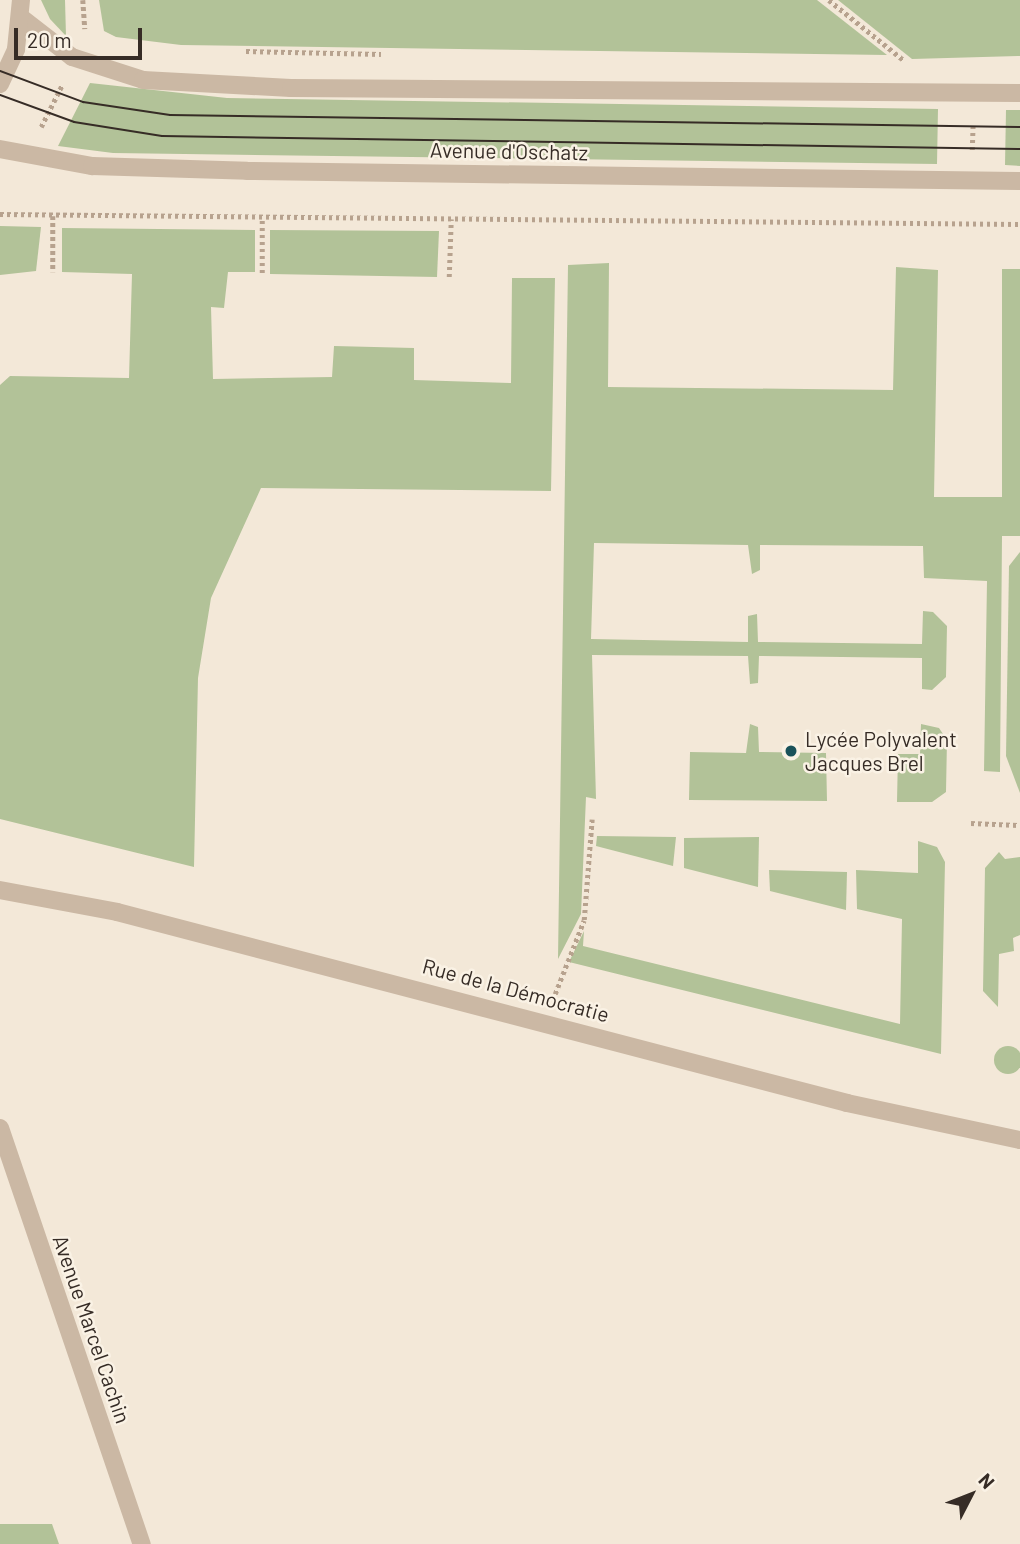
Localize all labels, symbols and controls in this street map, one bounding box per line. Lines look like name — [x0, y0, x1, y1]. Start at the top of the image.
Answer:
scale bar — [18, 14, 145, 58]
text: 20 m — [27, 27, 72, 52]
street label: Avenue d'Oschatz — [430, 137, 588, 165]
place label: Lycée Polyvalent Jacques Brel — [805, 726, 957, 776]
marker: Lycée Polyvalent Jacques Brel — [783, 743, 799, 759]
street label: Rue de la Démocratie — [420, 953, 612, 1027]
street label: Avenue Marcel Cachin — [48, 1232, 136, 1426]
north arrow — [936, 1460, 1006, 1530]
text: N — [974, 1468, 1000, 1493]

